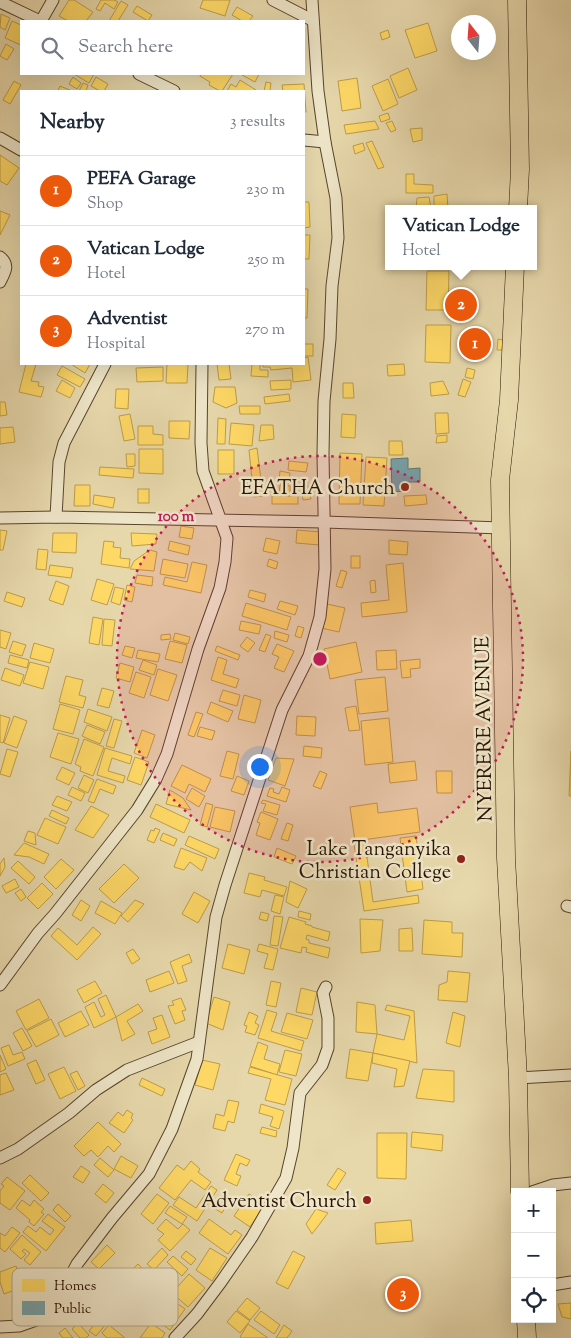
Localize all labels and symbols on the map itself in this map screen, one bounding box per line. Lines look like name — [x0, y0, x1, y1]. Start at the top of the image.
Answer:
north arrow — [451, 15, 496, 60]
pin: 2 — [445, 286, 477, 324]
pin: 1 — [459, 325, 491, 363]
place label: EFATHA Church — [241, 475, 395, 504]
marker: EFATHA Church — [399, 481, 411, 493]
text: 100 m — [158, 507, 195, 528]
street label: NYERERE AVENUE — [469, 636, 502, 822]
centre of rings — [311, 650, 329, 668]
your location — [247, 754, 273, 780]
place label: Lake Tanganyika Christian College — [299, 836, 451, 888]
marker: Lake Tanganyika Christian College — [455, 853, 467, 865]
place label: Adventist Church — [201, 1188, 357, 1217]
marker: Adventist Church — [361, 1194, 373, 1206]
legend — [12, 1268, 178, 1326]
pin: 3 — [387, 1275, 419, 1313]
text: Homes — [54, 1277, 96, 1297]
text: Public — [54, 1300, 91, 1320]

